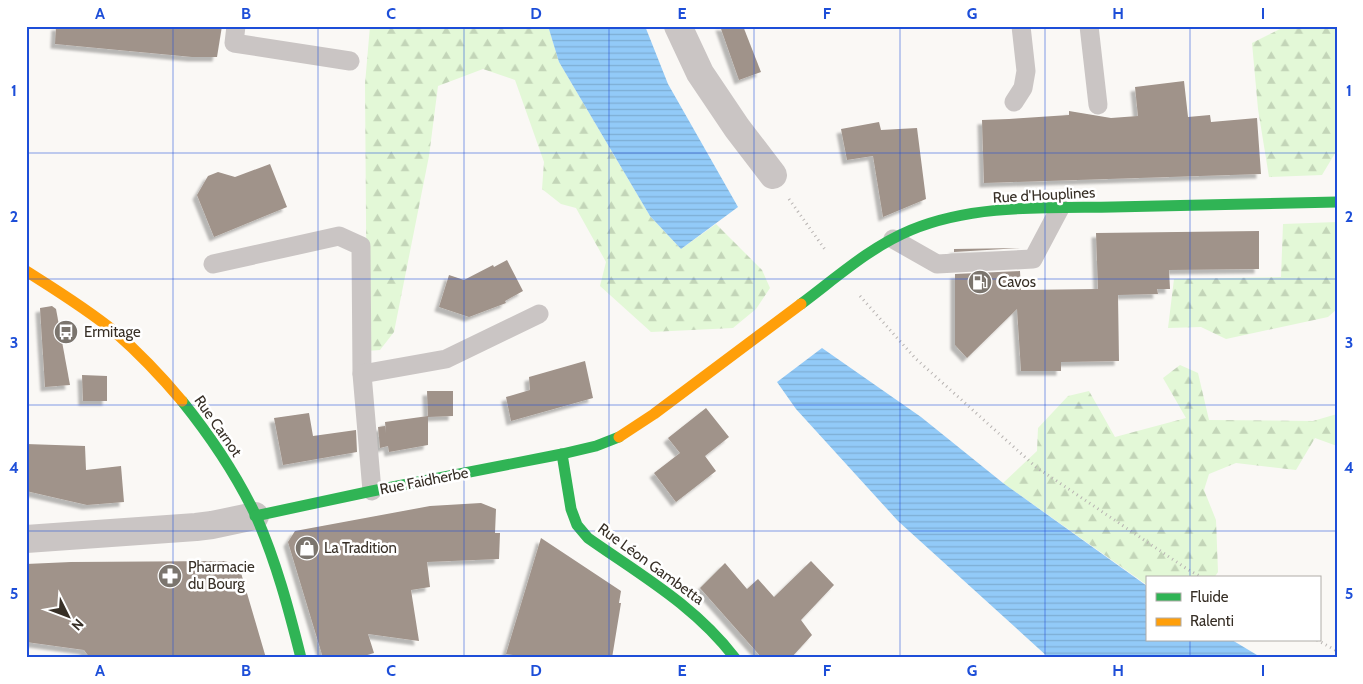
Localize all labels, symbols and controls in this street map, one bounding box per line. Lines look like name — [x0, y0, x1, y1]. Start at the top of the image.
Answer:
text: A — [95, 4, 105, 23]
text: B — [241, 4, 251, 23]
text: C — [386, 4, 396, 23]
text: D — [530, 4, 542, 23]
text: E — [677, 4, 687, 23]
text: F — [823, 4, 832, 23]
text: G — [967, 4, 977, 23]
text: H — [1112, 4, 1124, 23]
text: I — [1261, 4, 1265, 23]
text: 1 — [11, 81, 17, 100]
text: 1 — [1346, 81, 1352, 100]
street label: Rue d'Houplines — [992, 183, 1096, 207]
text: 2 — [10, 207, 18, 226]
text: 2 — [1345, 207, 1353, 226]
fuel station icon: Cavos — [967, 269, 993, 295]
place label: Cavos — [998, 273, 1036, 291]
bus stop icon: Ermitage — [53, 319, 79, 345]
place label: Ermitage — [84, 323, 141, 341]
text: 3 — [10, 333, 18, 352]
text: 3 — [1345, 333, 1353, 352]
street label: Rue Carnot — [190, 392, 246, 460]
text: 4 — [9, 458, 19, 477]
text: 4 — [1344, 458, 1354, 477]
street label: Rue Faidherbe — [378, 464, 470, 498]
street label: Rue Léon Gambetta — [595, 520, 708, 609]
shop icon: La Tradition — [294, 535, 320, 561]
place label: La Tradition — [324, 539, 397, 557]
place label: Pharmacie du Bourg — [188, 558, 255, 593]
pharmacy icon: Pharmacie du Bourg — [157, 563, 183, 589]
legend — [1146, 576, 1320, 642]
text: 5 — [10, 584, 18, 603]
text: 5 — [1345, 584, 1353, 603]
text: Fluide — [1190, 588, 1229, 606]
north arrow — [42, 592, 92, 642]
text: Ralenti — [1190, 612, 1234, 630]
text: N — [68, 615, 88, 634]
text: A — [95, 661, 105, 680]
text: B — [241, 661, 251, 680]
text: C — [386, 661, 396, 680]
text: D — [530, 661, 542, 680]
text: E — [677, 661, 687, 680]
text: F — [823, 661, 832, 680]
text: G — [967, 661, 977, 680]
text: H — [1112, 661, 1124, 680]
text: I — [1261, 661, 1265, 680]

